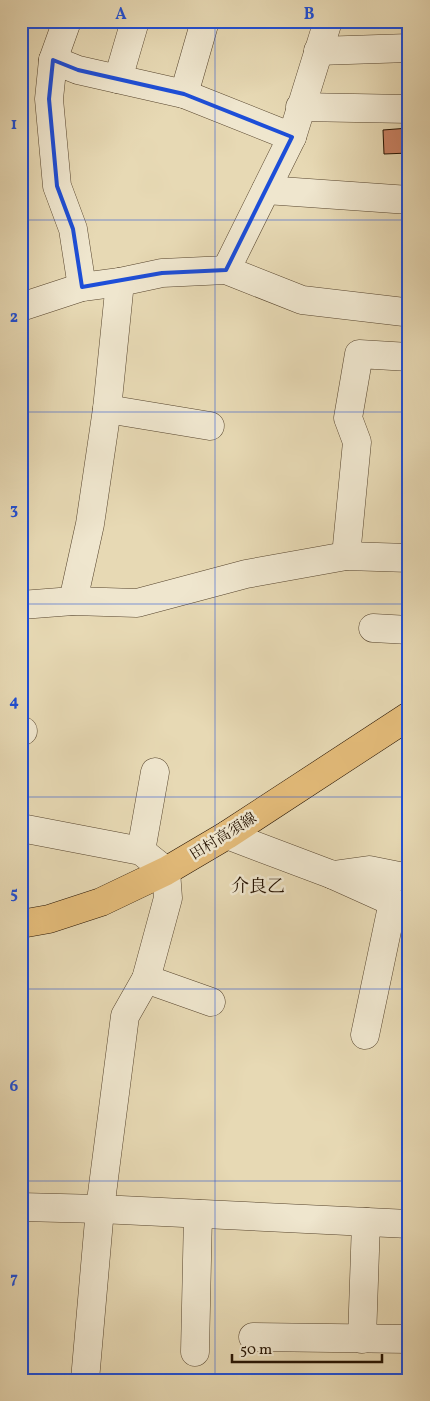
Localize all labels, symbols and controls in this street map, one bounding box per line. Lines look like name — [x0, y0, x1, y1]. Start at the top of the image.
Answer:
text: A — [115, 4, 127, 26]
text: B — [304, 4, 315, 26]
text: 1 — [11, 114, 17, 136]
text: 2 — [10, 307, 18, 329]
text: 3 — [10, 499, 18, 521]
text: 4 — [9, 691, 19, 713]
street label: 田村高須線 — [186, 808, 261, 866]
district label: 介良乙 — [231, 875, 285, 900]
text: 5 — [10, 883, 18, 905]
text: 6 — [10, 1076, 19, 1098]
text: 7 — [10, 1268, 18, 1290]
scale bar — [232, 1331, 382, 1363]
text: 50 m — [240, 1340, 272, 1361]

